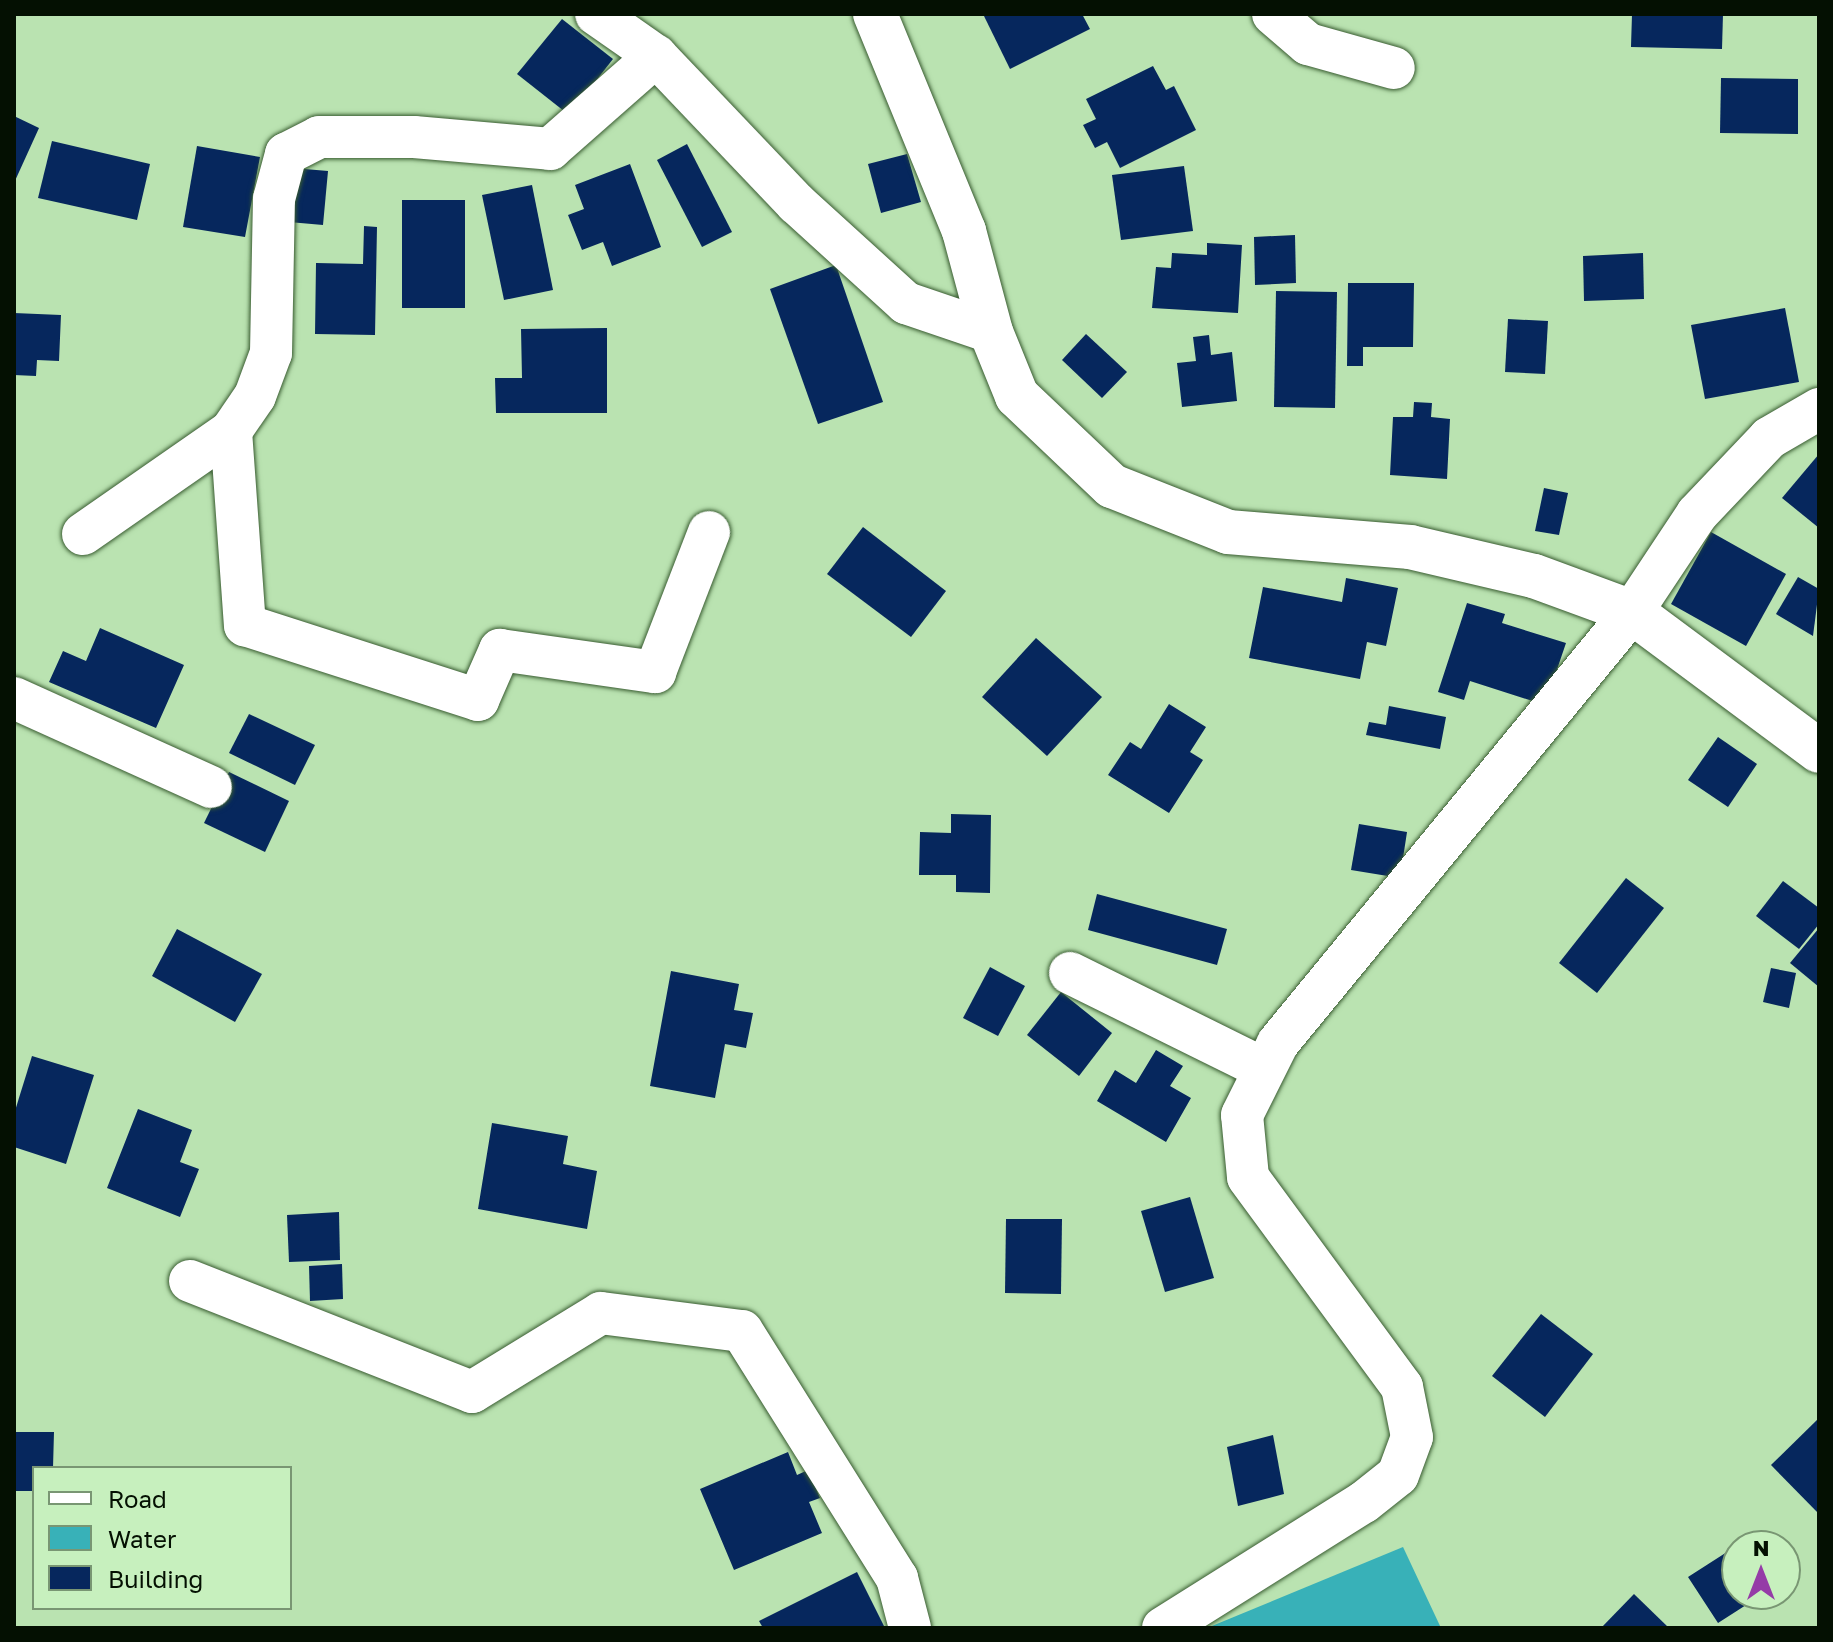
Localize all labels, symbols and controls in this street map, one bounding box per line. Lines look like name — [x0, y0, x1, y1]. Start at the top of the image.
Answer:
legend — [32, 1466, 292, 1610]
text: Road — [108, 1484, 167, 1513]
text: Water — [108, 1524, 176, 1553]
north arrow — [1721, 1530, 1801, 1610]
text: N — [1753, 1534, 1769, 1561]
text: Building — [108, 1564, 203, 1593]

